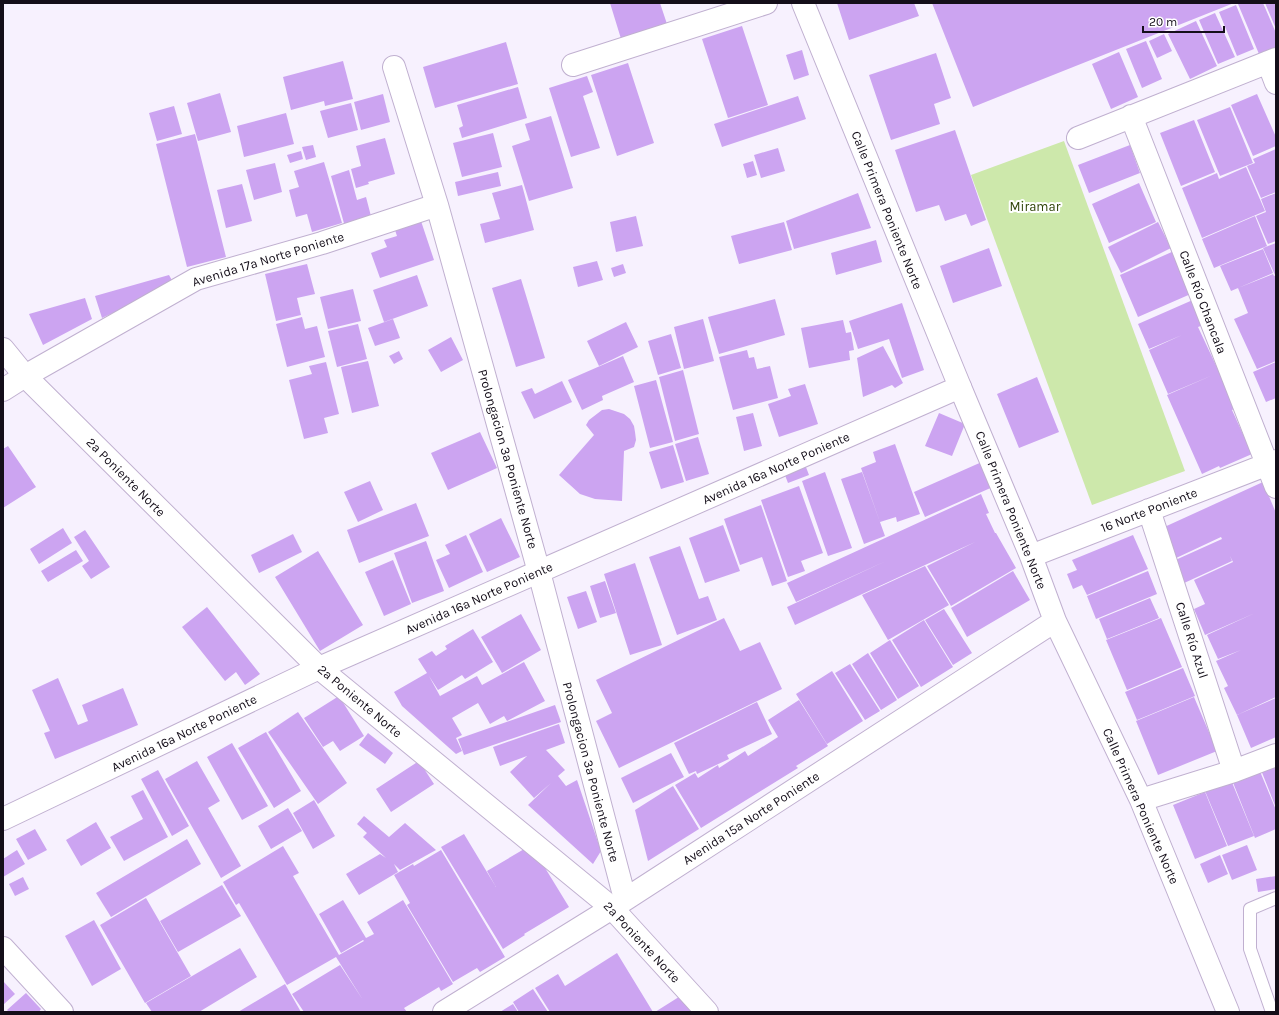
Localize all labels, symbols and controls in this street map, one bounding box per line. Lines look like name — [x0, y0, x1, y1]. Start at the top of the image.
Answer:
scale bar — [1143, 8, 1224, 34]
text: 20 m — [1149, 15, 1177, 29]
street label: Calle Primera Poniente Norte — [848, 129, 926, 292]
park label: Miramar — [1010, 199, 1061, 214]
street label: Avenida 17a Norte Poniente — [190, 229, 346, 289]
street label: Calle Río Chancala — [1176, 248, 1230, 356]
street label: Prolongacion 3a Poniente Norte — [475, 367, 541, 551]
street label: Avenida 16a Norte Poniente — [700, 429, 852, 507]
street label: Calle Primera Poniente Norte — [972, 429, 1050, 592]
street label: 2a Poniente Norte — [83, 434, 169, 520]
street label: 16 Norte Poniente — [1099, 485, 1200, 535]
street label: Avenida 16a Norte Poniente — [403, 559, 555, 637]
street label: Calle Río Azul — [1173, 600, 1211, 680]
street label: 2a Poniente Norte — [315, 661, 405, 741]
street label: Prolongacion 3a Poniente Norte — [560, 680, 622, 864]
street label: Avenida 16a Norte Poniente — [109, 691, 259, 775]
street label: Calle Primera Poniente Norte — [1100, 726, 1182, 887]
street label: Avenida 15a Norte Poniente — [680, 768, 822, 868]
street label: 2a Poniente Norte — [601, 898, 684, 986]

